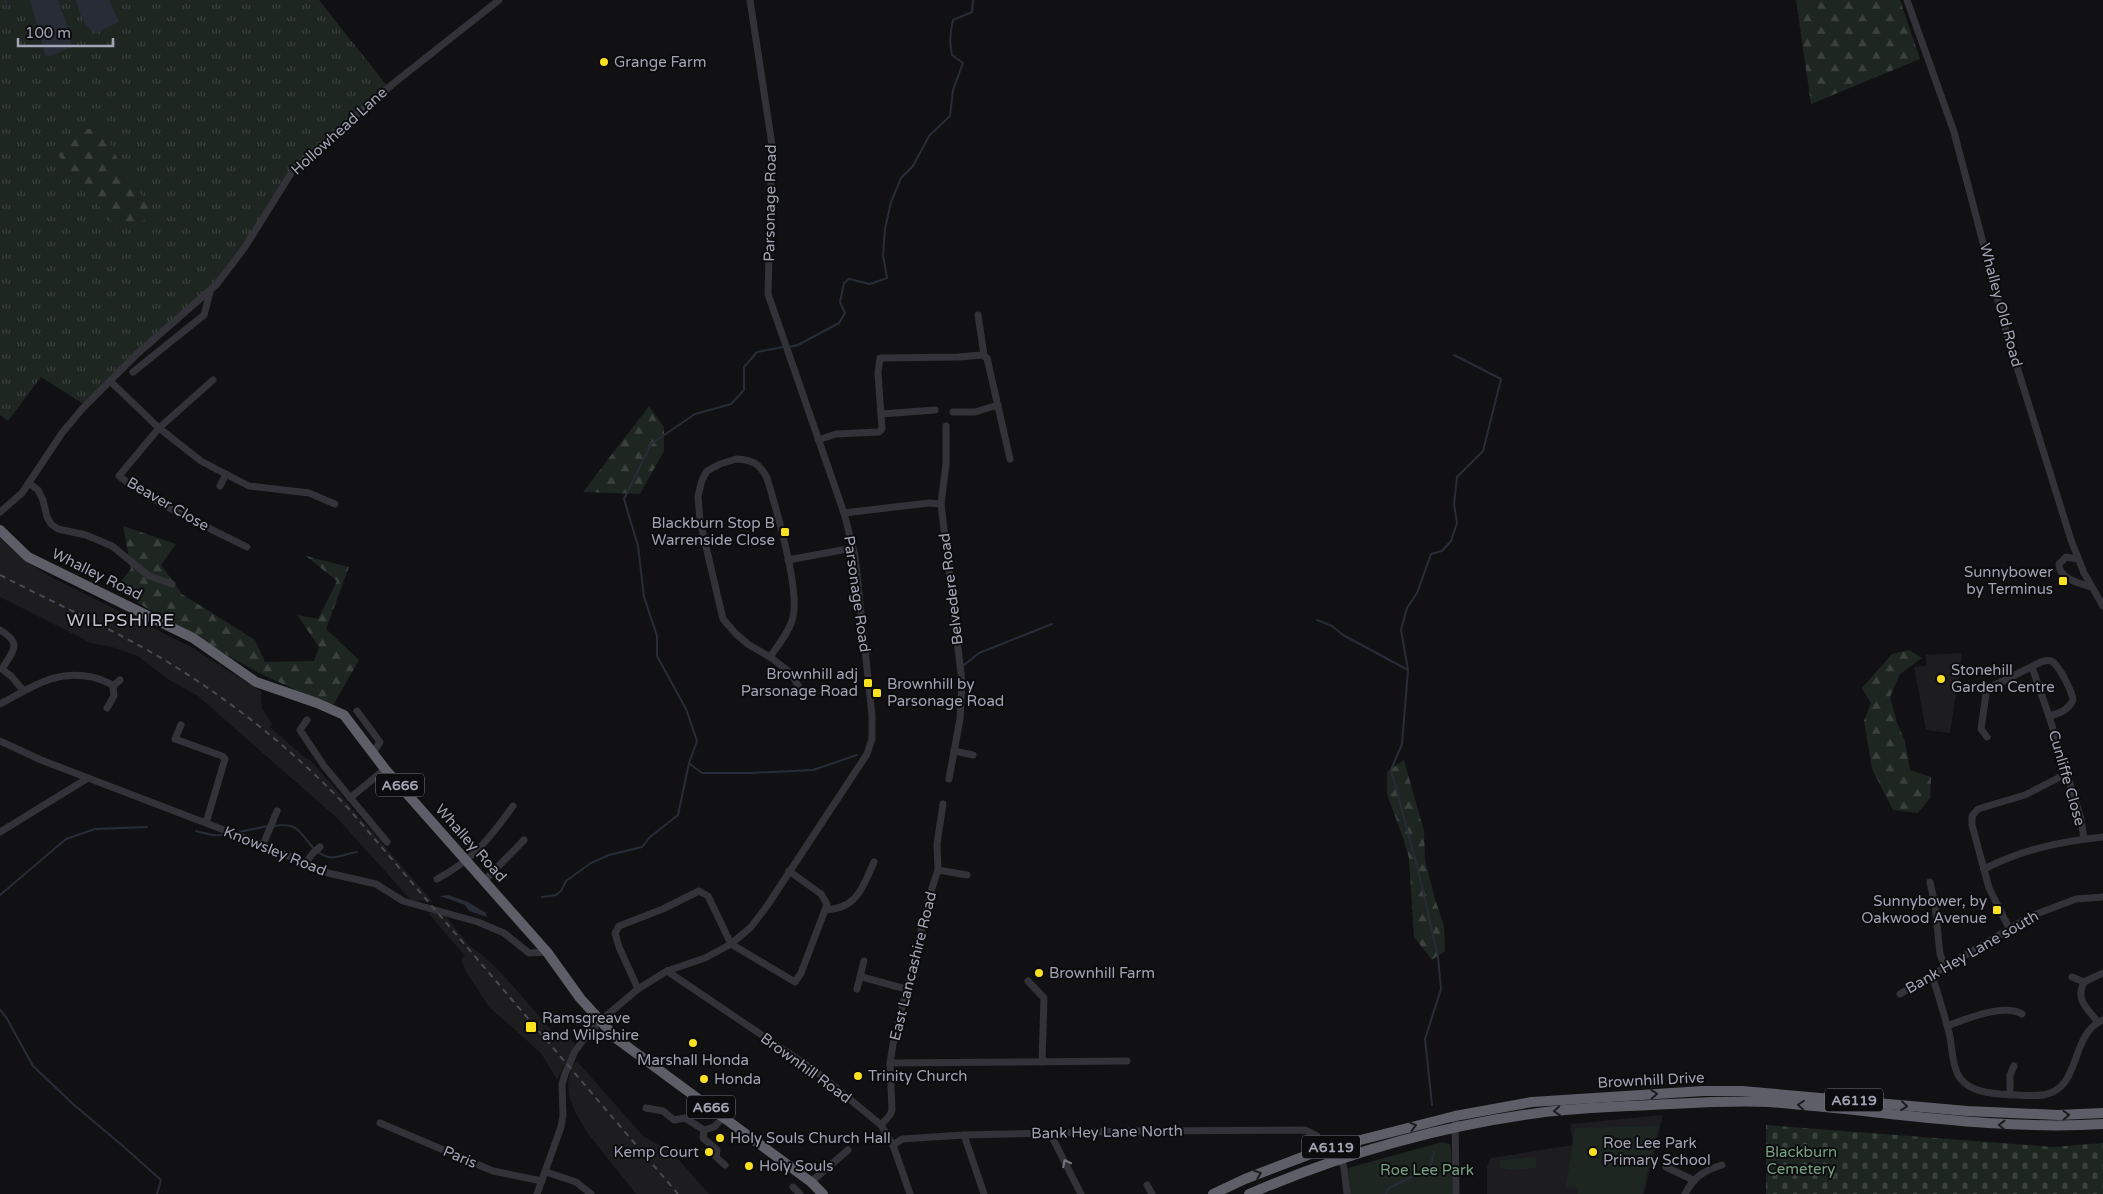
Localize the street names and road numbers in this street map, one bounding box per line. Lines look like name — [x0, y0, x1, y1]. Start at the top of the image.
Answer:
street label: Hollowhead Lane — [287, 83, 391, 179]
street label: Parsonage Road — [760, 144, 780, 262]
street label: Whalley Old Road — [1976, 241, 2026, 369]
street label: Beaver Close — [124, 473, 212, 535]
street label: Belvedere Road — [935, 532, 967, 646]
street label: Parsonage Road — [840, 535, 874, 653]
street label: Whalley Road — [49, 544, 145, 604]
street label: Cunliffe Close — [2045, 728, 2089, 828]
road number: A666 — [376, 774, 424, 796]
street label: Whalley Road — [431, 800, 511, 886]
street label: Knowsley Road — [221, 822, 329, 880]
street label: East Lancashire Road — [886, 890, 940, 1042]
street label: Bank Hey Lane south — [1902, 907, 2042, 997]
street label: Brownhill Road — [757, 1029, 855, 1107]
street label: Brownhill Drive — [1597, 1068, 1705, 1092]
road number: A6119 — [1825, 1088, 1883, 1112]
road number: A666 — [687, 1096, 735, 1118]
street label: Bank Hey Lane North — [1031, 1122, 1183, 1142]
road number: A6119 — [1302, 1136, 1360, 1158]
street label: Paris — [440, 1142, 480, 1172]

